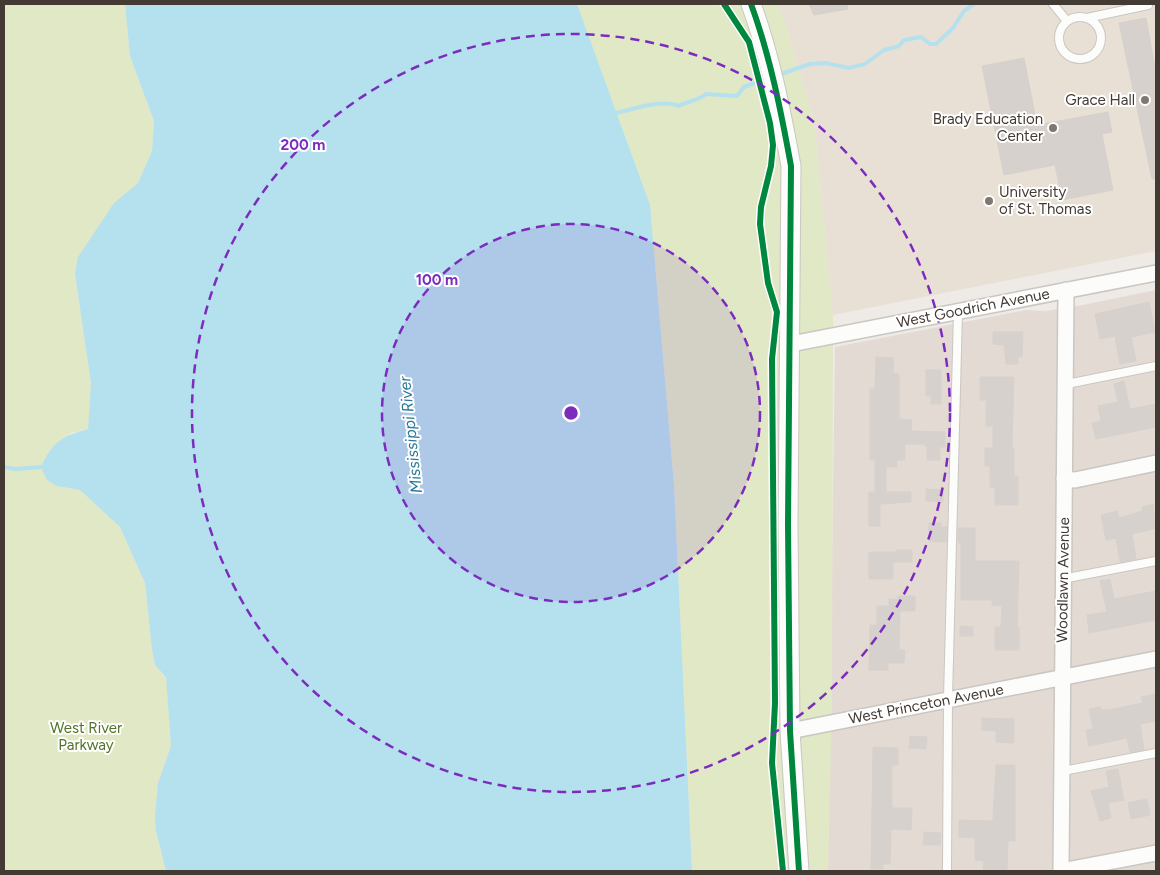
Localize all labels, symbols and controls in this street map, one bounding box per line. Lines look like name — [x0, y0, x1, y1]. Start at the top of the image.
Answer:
place label: Grace Hall — [1065, 91, 1135, 109]
marker: Grace Hall — [1139, 94, 1151, 106]
place label: Brady Education Center — [933, 110, 1043, 145]
marker: Brady Education Center — [1047, 122, 1059, 134]
text: 200 m — [281, 136, 325, 154]
place label: University of St. Thomas — [999, 183, 1091, 218]
marker: University of St. Thomas — [983, 195, 995, 207]
text: 100 m — [416, 271, 458, 289]
street label: West Goodrich Avenue — [895, 284, 1051, 332]
water label: Mississippi River — [395, 375, 426, 494]
centre of rings — [562, 404, 580, 422]
street label: Woodlawn Avenue — [1053, 517, 1073, 643]
street label: West Princeton Avenue — [847, 680, 1005, 728]
park label: West River Parkway — [50, 719, 122, 754]

